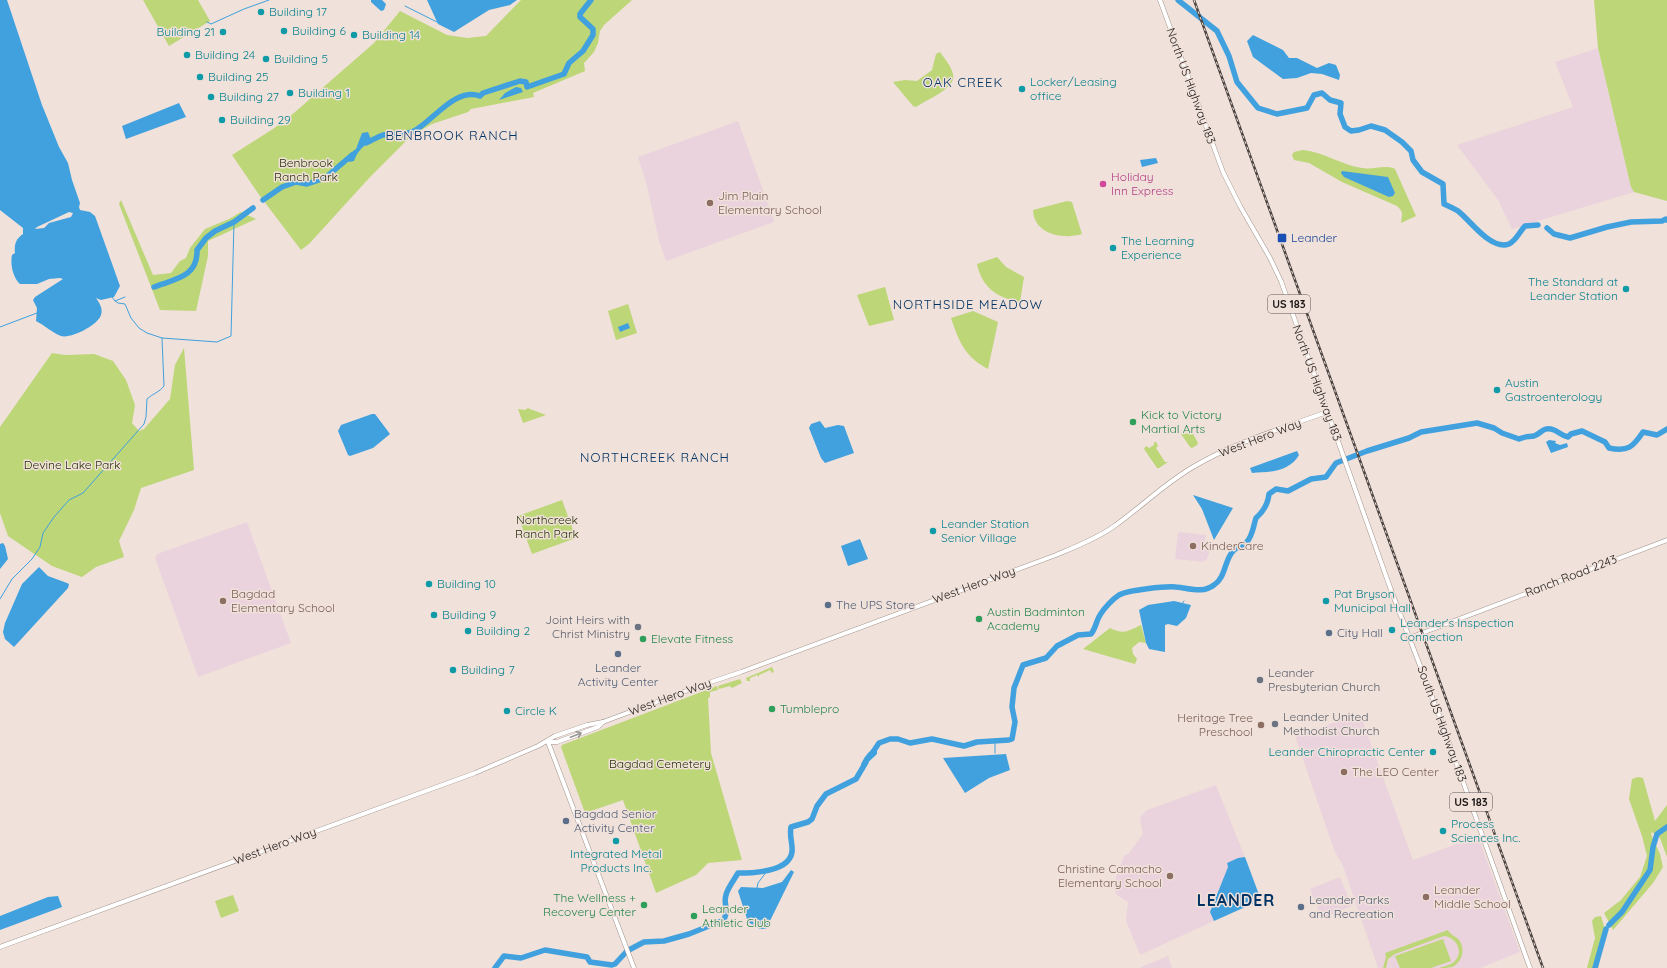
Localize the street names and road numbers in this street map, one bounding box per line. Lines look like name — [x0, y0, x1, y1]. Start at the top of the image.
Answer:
street label: North US Highway 183 — [1163, 26, 1219, 146]
road number: US 183 — [1268, 295, 1310, 313]
street label: North US Highway 183 — [1289, 323, 1345, 443]
street label: West Hero Way — [1217, 415, 1303, 460]
street label: Ranch Road 2243 — [1523, 551, 1619, 600]
street label: West Hero Way — [930, 563, 1017, 606]
street label: South US Highway 183 — [1414, 664, 1470, 784]
street label: West Hero Way — [626, 675, 713, 718]
road number: US 183 — [1450, 793, 1492, 811]
street label: West Hero Way — [231, 824, 318, 867]

